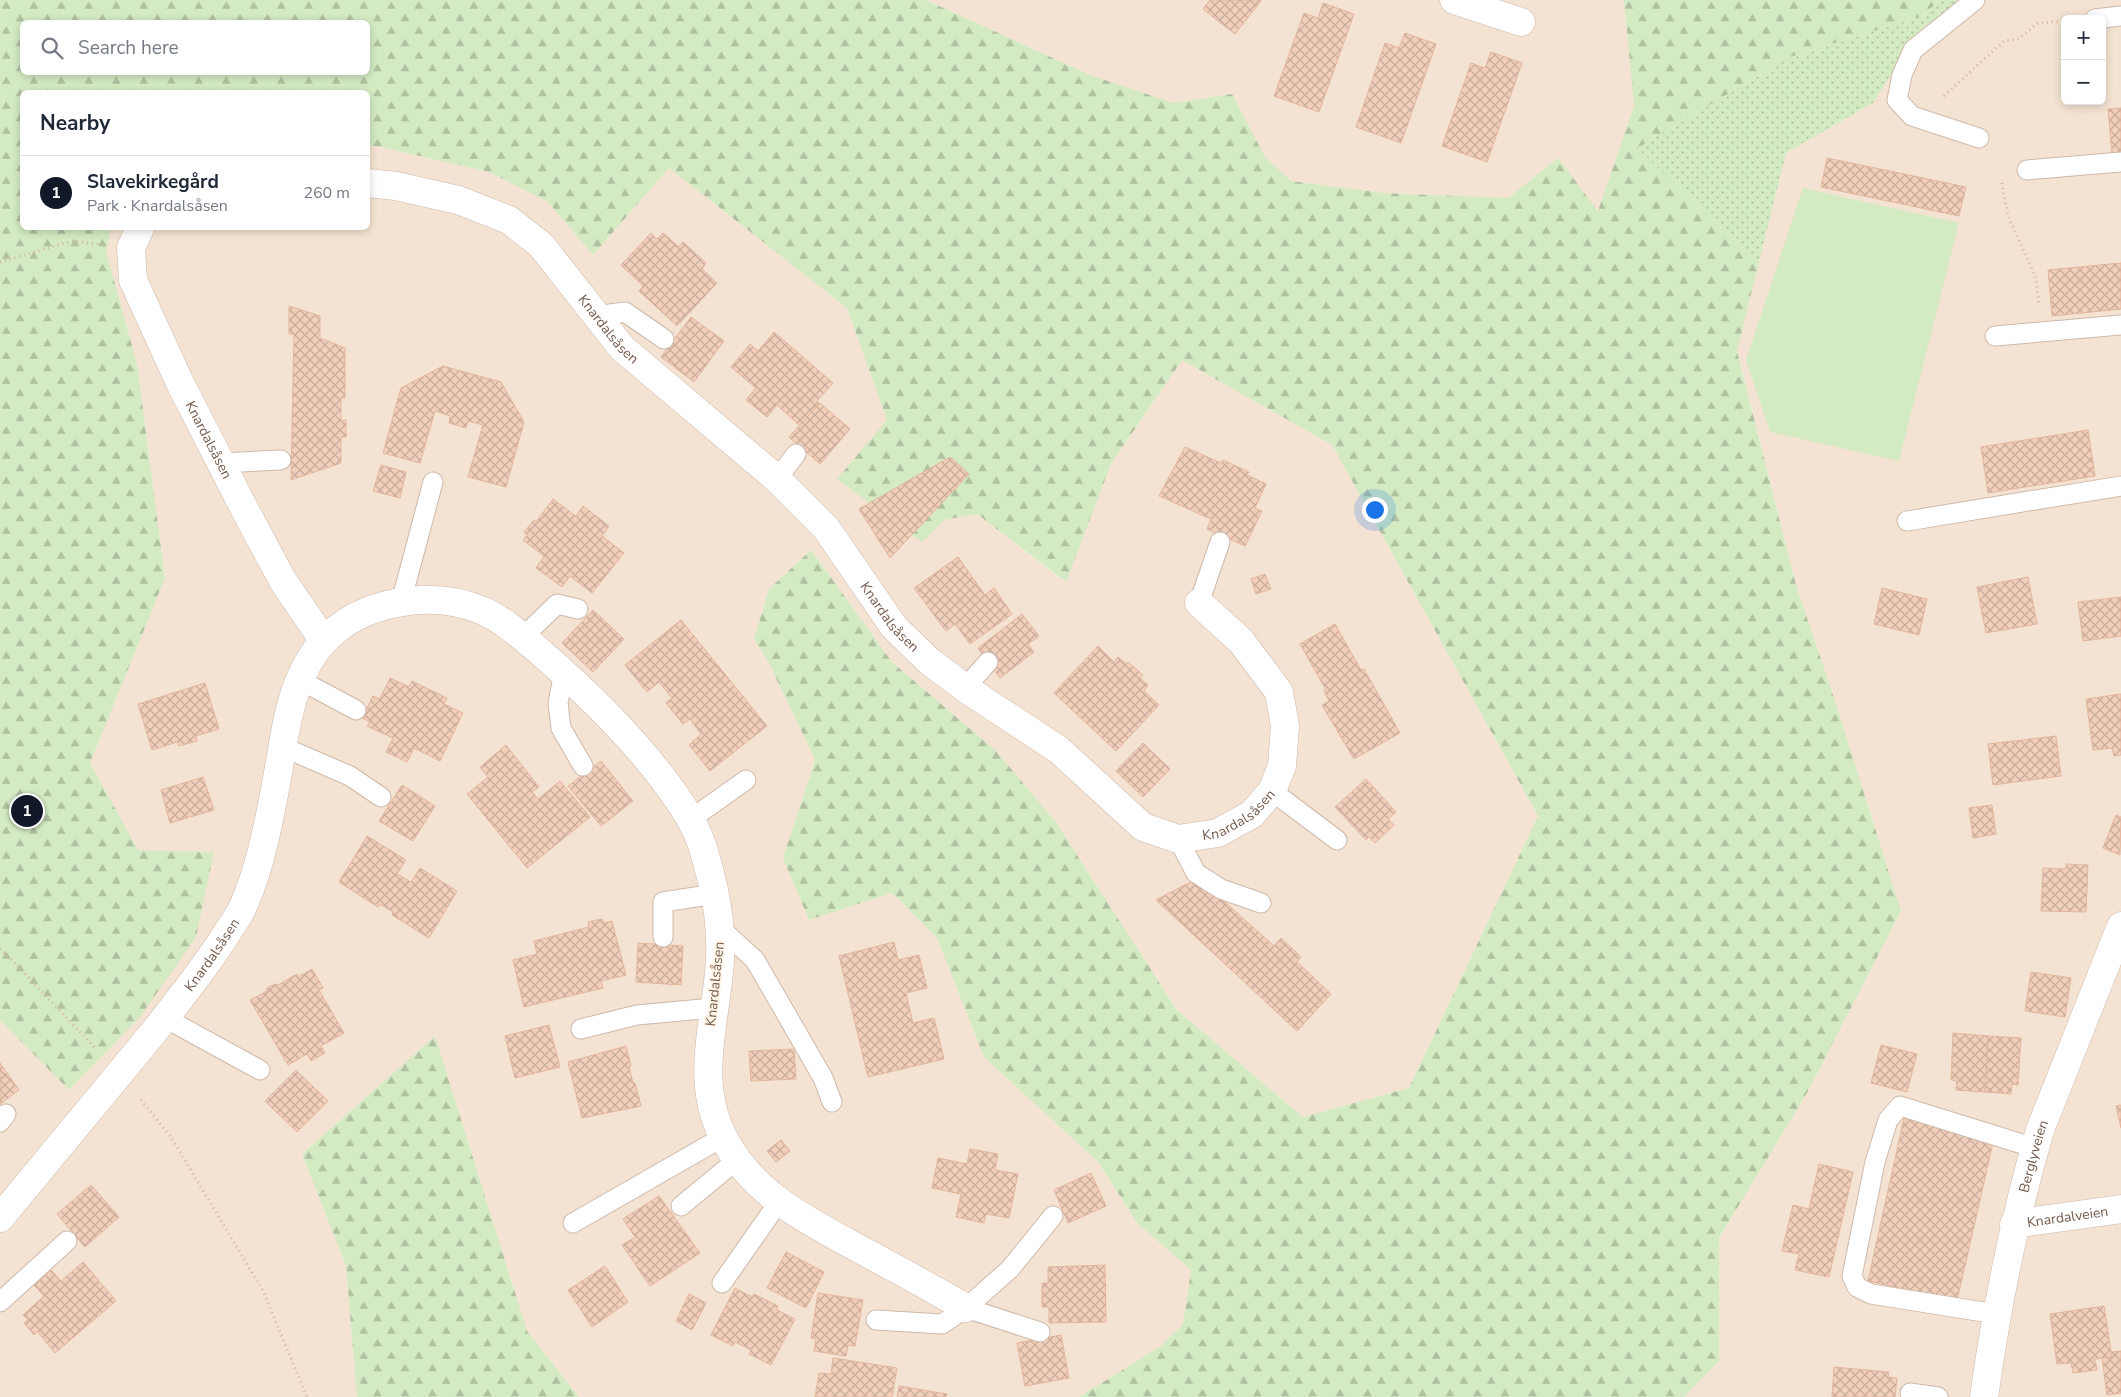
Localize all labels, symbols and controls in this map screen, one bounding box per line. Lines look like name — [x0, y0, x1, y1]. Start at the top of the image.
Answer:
map controls — [2061, 15, 2106, 105]
button: + — [2061, 15, 2106, 60]
search box — [20, 20, 370, 75]
icon: search — [38, 34, 66, 62]
text: Search here — [78, 35, 179, 61]
button: − — [2061, 60, 2106, 105]
text: Nearby — [40, 109, 110, 137]
text: Slavekirkegård — [87, 169, 219, 195]
text: 1 — [51, 182, 61, 204]
text: 260 m — [303, 182, 350, 204]
text: Park · Knardalsåsen — [87, 195, 228, 217]
street label: Knardalsåsen — [574, 291, 643, 368]
street label: Knardalsåsen — [181, 398, 237, 482]
your location — [1362, 497, 1388, 523]
street label: Knardalsåsen — [856, 578, 924, 656]
street label: Knardalsåsen — [1201, 785, 1279, 845]
pin: 1 — [11, 792, 43, 830]
street label: Knardalsåsen — [180, 914, 244, 995]
street label: Knardalsåsen — [701, 941, 729, 1027]
street label: Berglyveien — [2014, 1117, 2053, 1195]
street label: Knardalveien — [2026, 1201, 2109, 1232]

